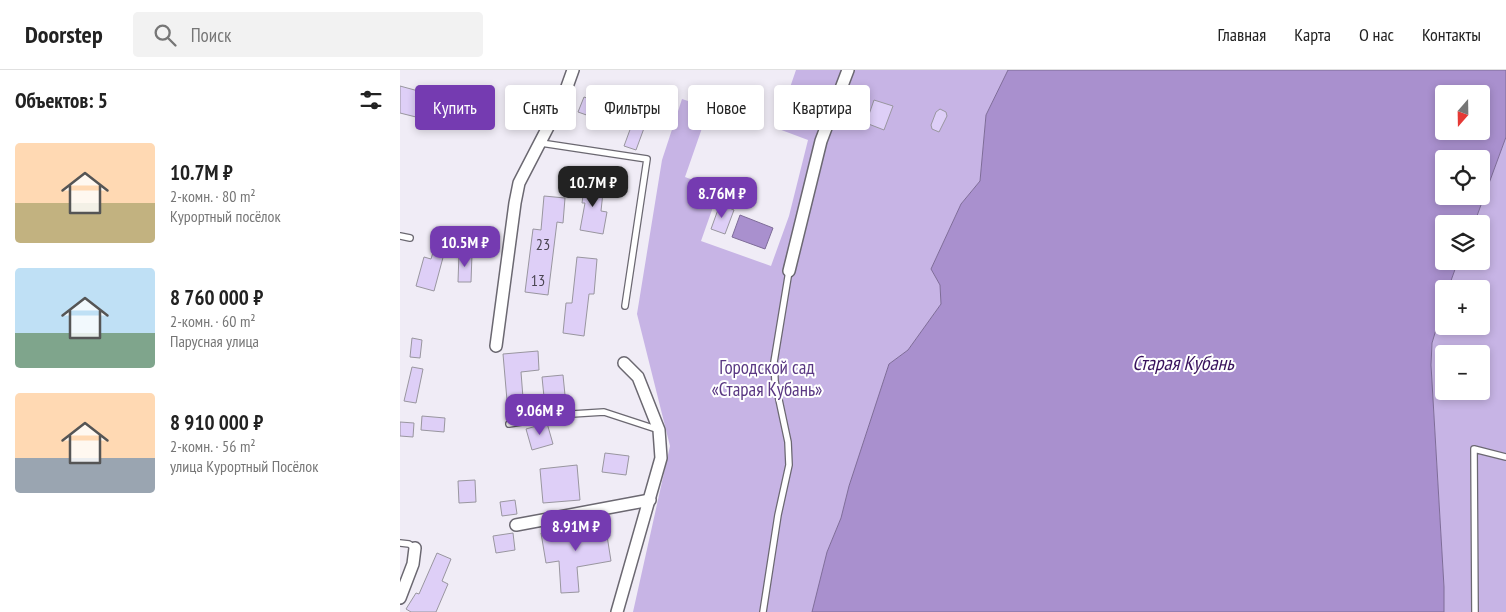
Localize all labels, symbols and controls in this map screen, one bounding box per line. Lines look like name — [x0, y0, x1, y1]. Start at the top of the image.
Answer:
search box — [133, 12, 483, 57]
text: Doorstep — [25, 19, 103, 50]
icon: search — [151, 21, 179, 49]
text: Поиск — [191, 23, 231, 47]
text: Главная — [1218, 23, 1266, 46]
text: Карта — [1294, 23, 1331, 46]
text: О нас — [1359, 23, 1394, 46]
text: Контакты — [1422, 23, 1481, 46]
chip: Купить — [415, 85, 495, 130]
chip: Снять — [505, 85, 576, 130]
chip: Фильтры — [586, 85, 678, 130]
chip: Новое — [688, 85, 764, 130]
chip: Квартира — [774, 85, 870, 130]
north arrow — [1435, 85, 1490, 140]
map controls — [1435, 85, 1490, 400]
icon: filters — [357, 86, 385, 114]
text: Объектов: 5 — [15, 87, 108, 114]
button: locate — [1435, 150, 1490, 205]
text: 10.7M ₽ — [170, 159, 233, 186]
icon: home — [55, 163, 115, 223]
pin: 10.7M ₽ — [547, 166, 639, 208]
text: 10.7M ₽ — [569, 172, 617, 192]
pin: 8.76M ₽ — [676, 176, 768, 219]
text: 8.76M ₽ — [698, 183, 746, 203]
text: 2-комн. · 80 m² — [170, 186, 256, 206]
text: Курортный посёлок — [170, 206, 281, 226]
button: layers — [1435, 215, 1490, 270]
pin: 10.5M ₽ — [419, 226, 511, 268]
text: 10.5M ₽ — [441, 232, 489, 252]
house number: 23 — [536, 234, 550, 254]
house number: 13 — [531, 270, 545, 290]
button: + — [1435, 280, 1490, 335]
text: 8 760 000 ₽ — [170, 284, 263, 311]
icon: home — [55, 288, 115, 348]
text: 2-комн. · 60 m² — [170, 311, 256, 331]
text: Парусная улица — [170, 331, 259, 351]
button: − — [1435, 345, 1490, 400]
water label: Старая Кубань — [1132, 350, 1235, 376]
park label: Городской сад «Старая Кубань» — [712, 355, 822, 401]
pin: 9.06M ₽ — [494, 394, 586, 436]
text: 9.06M ₽ — [516, 400, 564, 420]
text: 8 910 000 ₽ — [170, 409, 263, 436]
icon: home — [55, 413, 115, 473]
text: 2-комн. · 56 m² — [170, 436, 256, 456]
text: улица Курортный Посёлок — [170, 456, 318, 476]
pin: 8.91M ₽ — [530, 510, 622, 552]
text: 8.91M ₽ — [552, 516, 600, 536]

